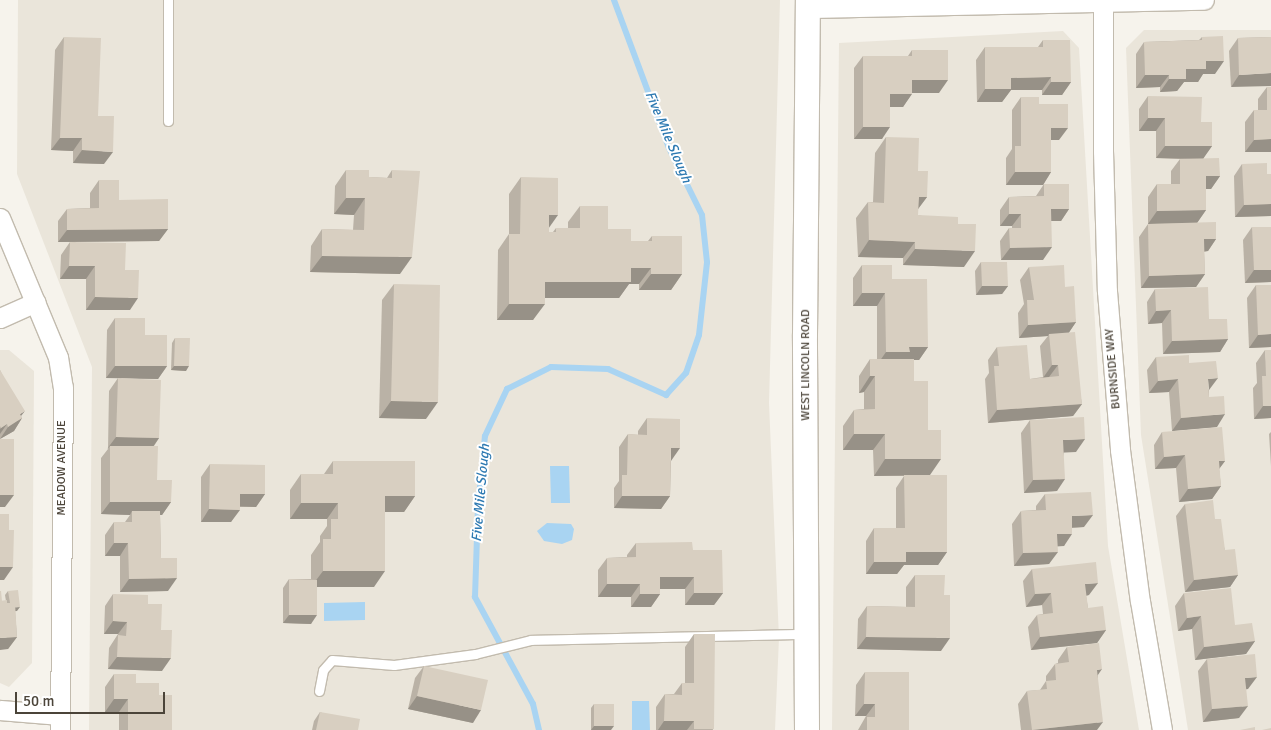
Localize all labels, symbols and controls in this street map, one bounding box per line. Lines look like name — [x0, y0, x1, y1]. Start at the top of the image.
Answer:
water label: Five Mile Slough — [641, 89, 695, 185]
street label: WEST LINCOLN ROAD — [799, 309, 813, 421]
street label: BURNSIDE WAY — [1102, 328, 1124, 410]
street label: MEADOW AVENUE — [55, 420, 69, 516]
water label: Five Mile Slough — [468, 443, 494, 543]
scale bar — [18, 682, 168, 714]
text: 50 m — [23, 692, 54, 710]

